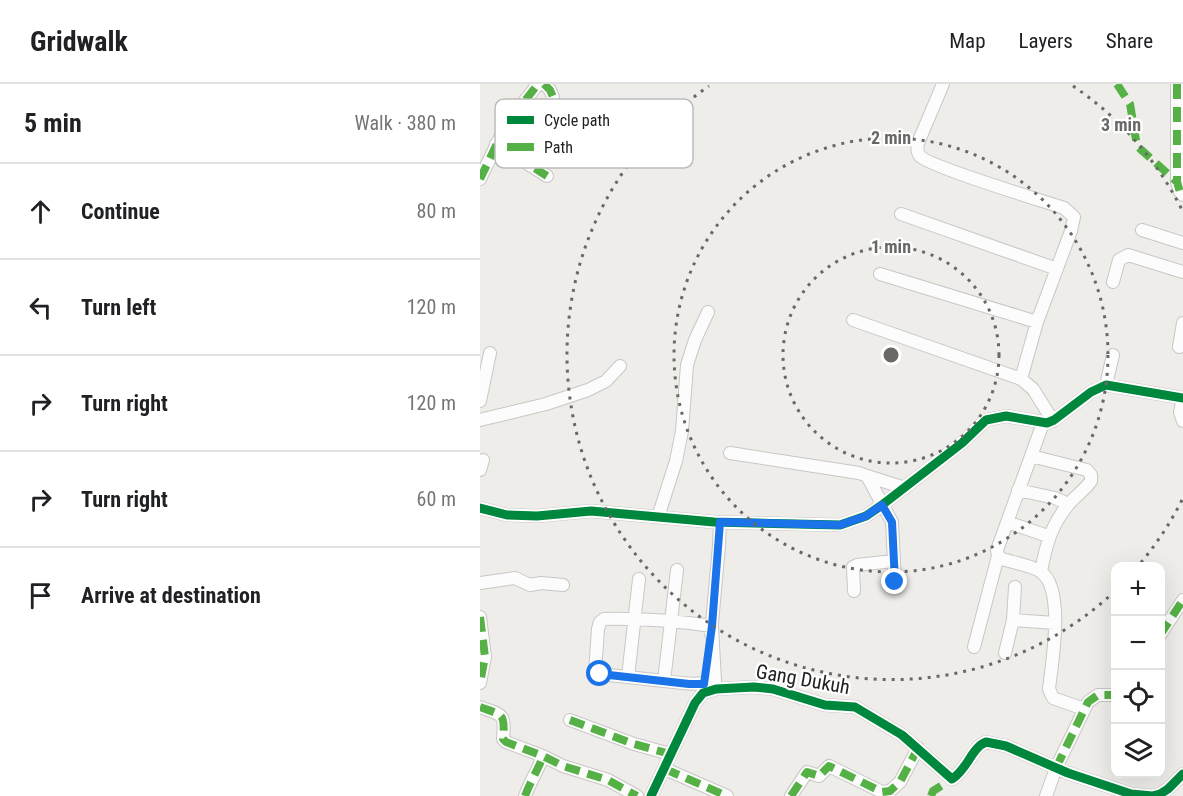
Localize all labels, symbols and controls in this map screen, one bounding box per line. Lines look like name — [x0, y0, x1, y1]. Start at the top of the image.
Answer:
text: Gridwalk — [30, 25, 128, 58]
text: Map — [949, 29, 986, 53]
text: Layers — [1019, 29, 1073, 53]
text: Share — [1106, 29, 1153, 53]
legend — [495, 99, 693, 168]
text: 5 min — [24, 108, 82, 138]
text: Walk · 380 m — [355, 111, 456, 135]
text: Cycle path — [544, 111, 610, 130]
text: 3 min — [1101, 114, 1141, 135]
text: 2 min — [871, 127, 911, 148]
text: Path — [544, 138, 573, 157]
icon: ahead — [24, 195, 57, 228]
text: Continue — [81, 199, 160, 224]
text: 80 m — [417, 199, 456, 223]
text: 1 min — [871, 236, 911, 257]
icon: left — [24, 291, 57, 324]
text: Turn left — [81, 295, 156, 320]
text: 120 m — [407, 295, 456, 319]
centre of rings — [881, 345, 901, 365]
icon: right — [24, 387, 57, 420]
text: Turn right — [81, 391, 168, 416]
text: 120 m — [407, 391, 456, 415]
icon: right — [24, 483, 57, 516]
text: Turn right — [81, 487, 168, 512]
text: 60 m — [417, 487, 456, 511]
map controls — [1111, 562, 1165, 778]
button: + — [1111, 562, 1165, 616]
route end — [881, 568, 907, 594]
icon: arrive — [24, 579, 57, 612]
text: Arrive at destination — [81, 583, 261, 608]
button: − — [1111, 616, 1165, 670]
street label: Gang Dukuh — [754, 659, 852, 699]
route start — [586, 660, 612, 686]
button: locate — [1111, 670, 1165, 724]
button: layers — [1111, 724, 1165, 778]

